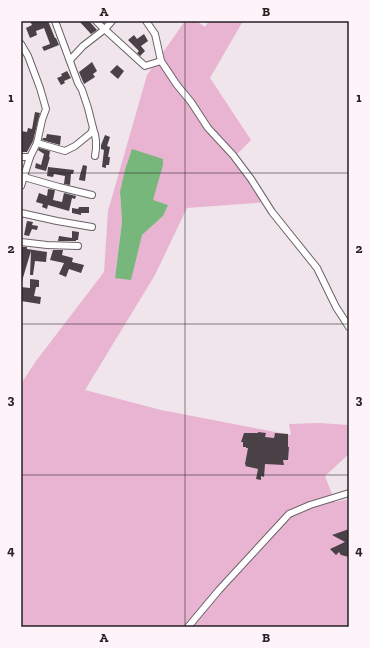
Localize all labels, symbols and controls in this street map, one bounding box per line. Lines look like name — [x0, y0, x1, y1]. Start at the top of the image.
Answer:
text: A — [100, 4, 109, 19]
text: B — [262, 4, 270, 19]
text: 1 — [8, 90, 14, 105]
text: 1 — [356, 90, 362, 105]
text: 2 — [8, 241, 15, 256]
text: 2 — [356, 241, 363, 256]
text: 3 — [8, 392, 15, 407]
text: 3 — [356, 392, 363, 407]
text: 4 — [7, 543, 15, 558]
text: 4 — [355, 543, 363, 558]
text: A — [100, 630, 109, 645]
text: B — [262, 630, 270, 645]

